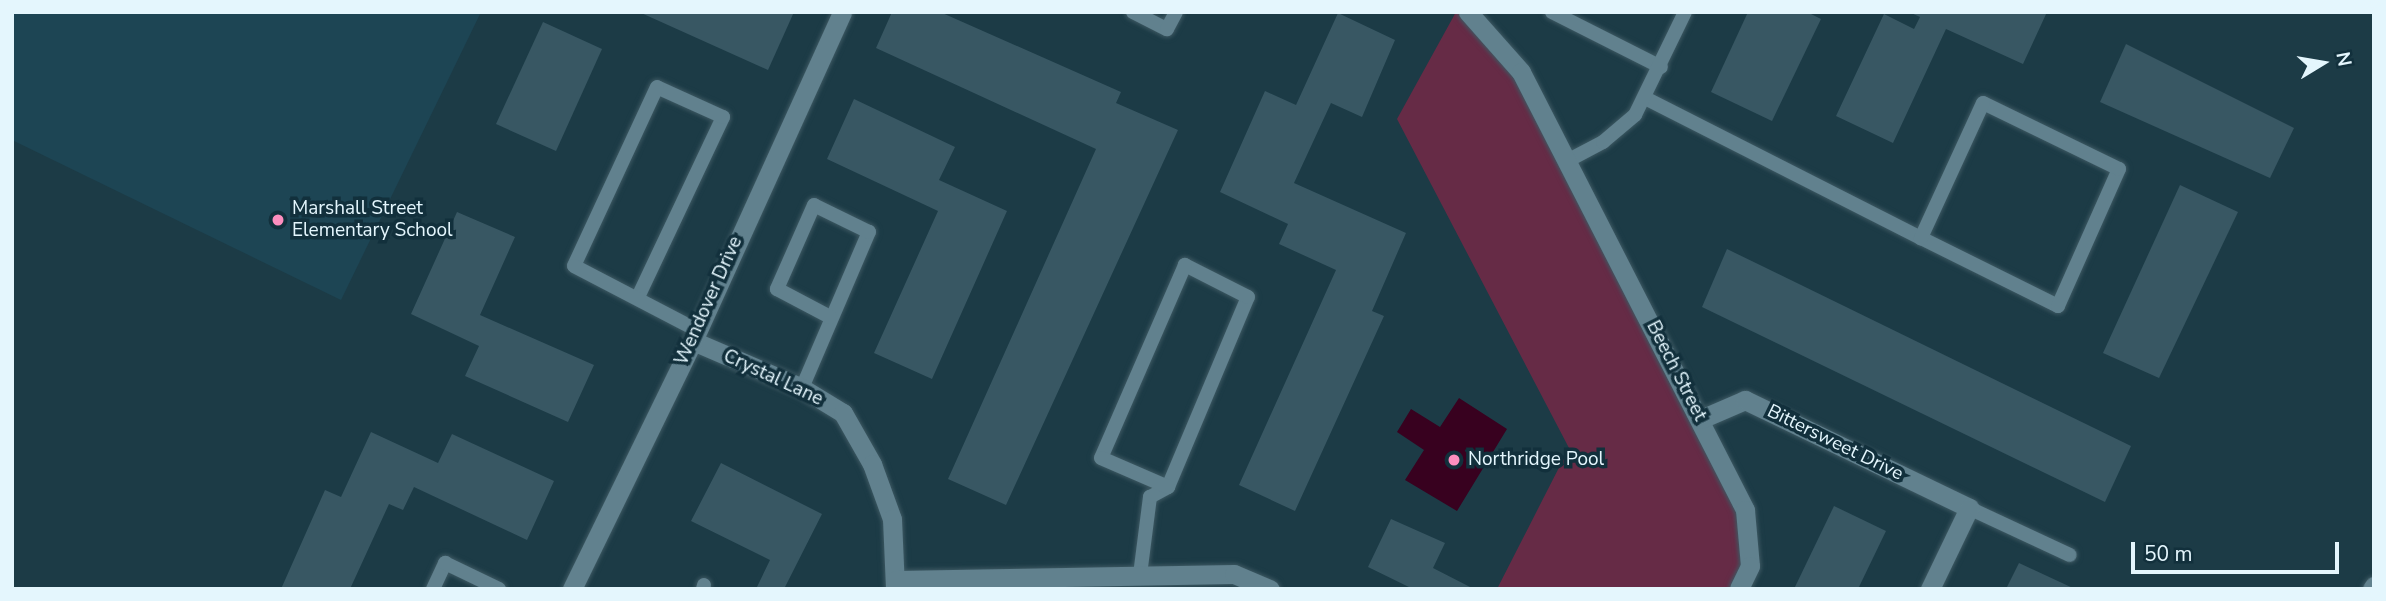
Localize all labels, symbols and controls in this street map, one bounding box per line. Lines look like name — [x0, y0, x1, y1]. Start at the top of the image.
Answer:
north arrow — [2288, 28, 2358, 98]
text: N — [2329, 50, 2358, 68]
place label: Marshall Street Elementary School — [292, 198, 453, 242]
marker: Marshall Street Elementary School — [270, 212, 286, 228]
street label: Wendover Drive — [670, 233, 748, 369]
street label: Beech Street — [1641, 317, 1711, 425]
street label: Crystal Lane — [720, 345, 826, 411]
street label: Bittersweet Drive — [1763, 400, 1907, 486]
place label: Northridge Pool — [1468, 449, 1604, 471]
marker: Northridge Pool — [1446, 452, 1462, 468]
scale bar — [2134, 528, 2342, 572]
text: 50 m — [2144, 540, 2193, 568]

